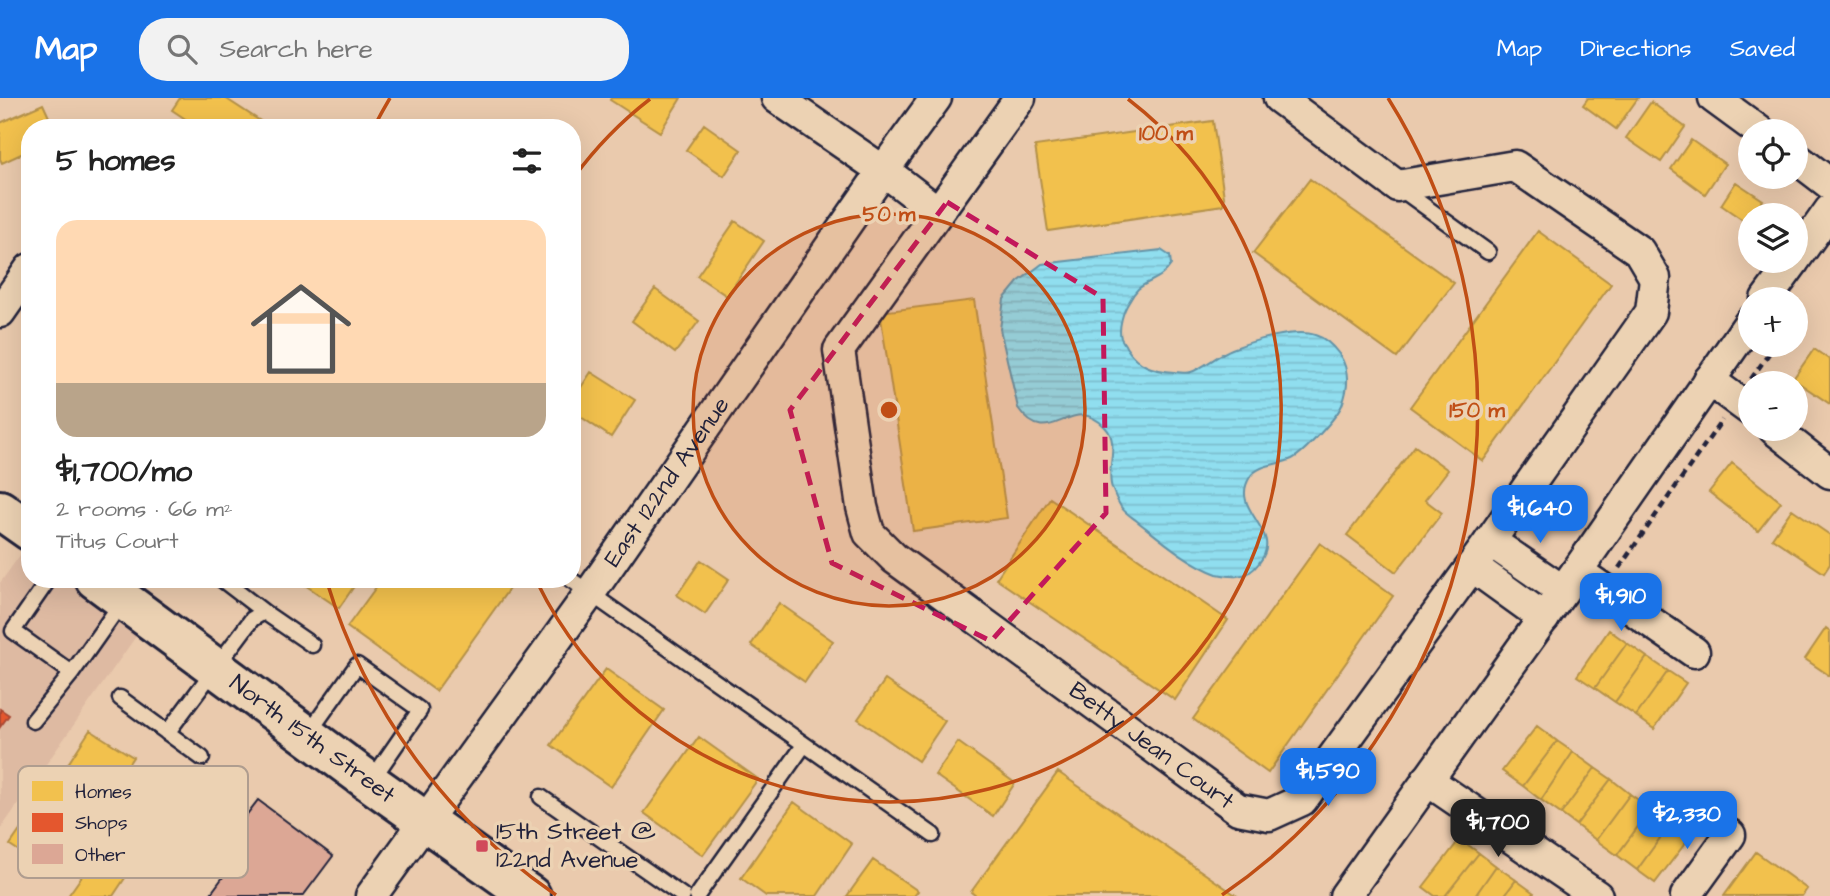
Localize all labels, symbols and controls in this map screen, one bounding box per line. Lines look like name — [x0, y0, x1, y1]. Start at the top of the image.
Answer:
search box — [139, 18, 629, 81]
text: Map — [35, 26, 97, 72]
icon: search — [163, 30, 201, 68]
text: Search here — [219, 31, 373, 67]
text: Map — [1497, 32, 1542, 66]
text: Directions — [1580, 32, 1692, 66]
text: Saved — [1730, 32, 1795, 66]
text: 100 m — [1139, 119, 1194, 148]
map controls — [1738, 119, 1808, 441]
button: locate — [1738, 119, 1808, 189]
text: 5 homes — [56, 140, 176, 182]
icon: filters — [508, 142, 546, 180]
text: 50 m — [863, 200, 916, 229]
button: layers — [1738, 203, 1808, 273]
icon: home — [238, 266, 364, 392]
button: + — [1738, 287, 1808, 357]
button: − — [1738, 371, 1808, 441]
street label: East 122nd Avenue — [596, 390, 738, 574]
text: 150 m — [1449, 396, 1505, 425]
centre of rings — [877, 398, 901, 422]
text: $1,700/mo — [56, 451, 192, 493]
pin: $1,640 — [1483, 486, 1597, 545]
text: $1,640 — [1508, 492, 1572, 524]
text: 2 rooms · 66 m² — [56, 493, 233, 525]
text: Titus Court — [56, 525, 178, 557]
pin: $1,910 — [1564, 574, 1678, 633]
text: $1,910 — [1596, 580, 1646, 612]
street label: North 15th Street — [222, 667, 402, 812]
street label: Betty Jean Court — [1062, 674, 1242, 818]
pin: $1,590 — [1271, 748, 1385, 808]
text: $1,590 — [1296, 755, 1360, 787]
legend — [18, 766, 248, 878]
text: Homes — [75, 779, 132, 806]
pin: $2,330 — [1630, 792, 1744, 851]
text: $2,330 — [1653, 798, 1721, 830]
pin: $1,700 — [1441, 800, 1555, 859]
text: $1,700 — [1466, 806, 1530, 838]
text: Shops — [75, 810, 127, 837]
place label: 15th Street @ 122nd Avenue — [496, 815, 656, 877]
marker: 15th Street @ 122nd Avenue — [474, 838, 490, 854]
text: Other — [75, 842, 126, 869]

